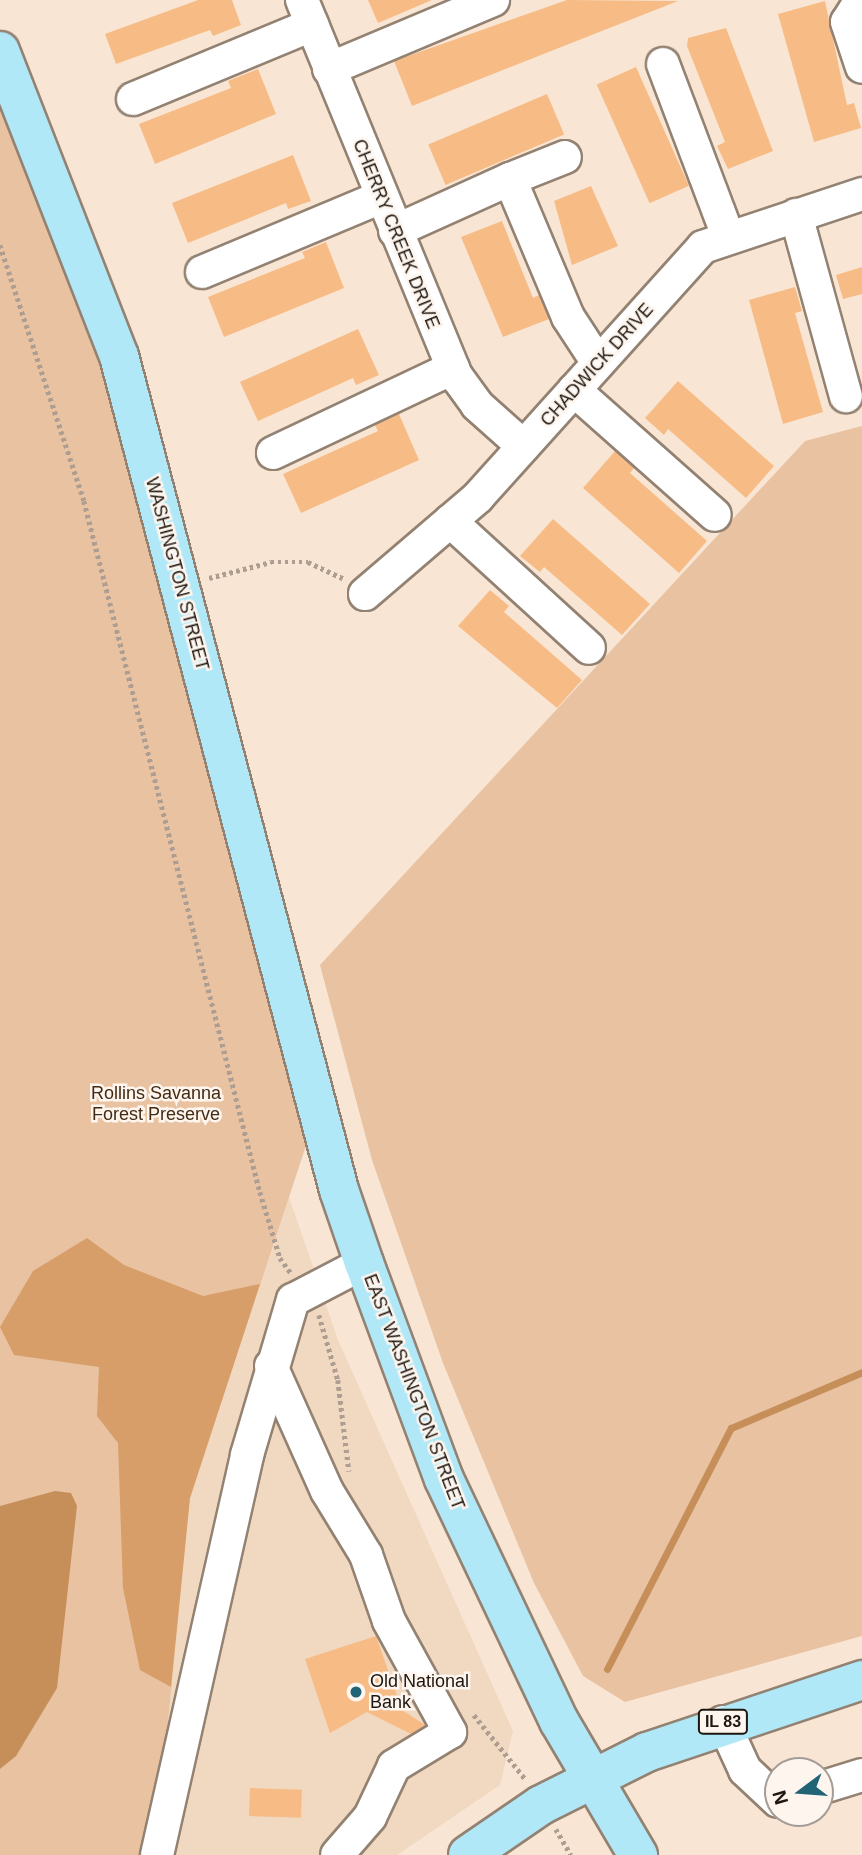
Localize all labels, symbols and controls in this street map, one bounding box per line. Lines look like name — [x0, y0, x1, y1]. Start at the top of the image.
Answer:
street label: CHERRY CREEK DRIVE — [348, 136, 444, 332]
street label: CHADWICK DRIVE — [536, 299, 658, 431]
street label: WASHINGTON STREET — [141, 475, 213, 673]
park label: Rollins Savanna Forest Preserve — [91, 1083, 221, 1126]
street label: EAST WASHINGTON STREET — [359, 1271, 469, 1513]
place label: Old National Bank — [370, 1671, 469, 1714]
marker: Old National Bank — [348, 1684, 364, 1700]
road number: IL 83 — [697, 1710, 749, 1734]
north arrow — [764, 1757, 834, 1827]
text: N — [768, 1788, 792, 1807]

